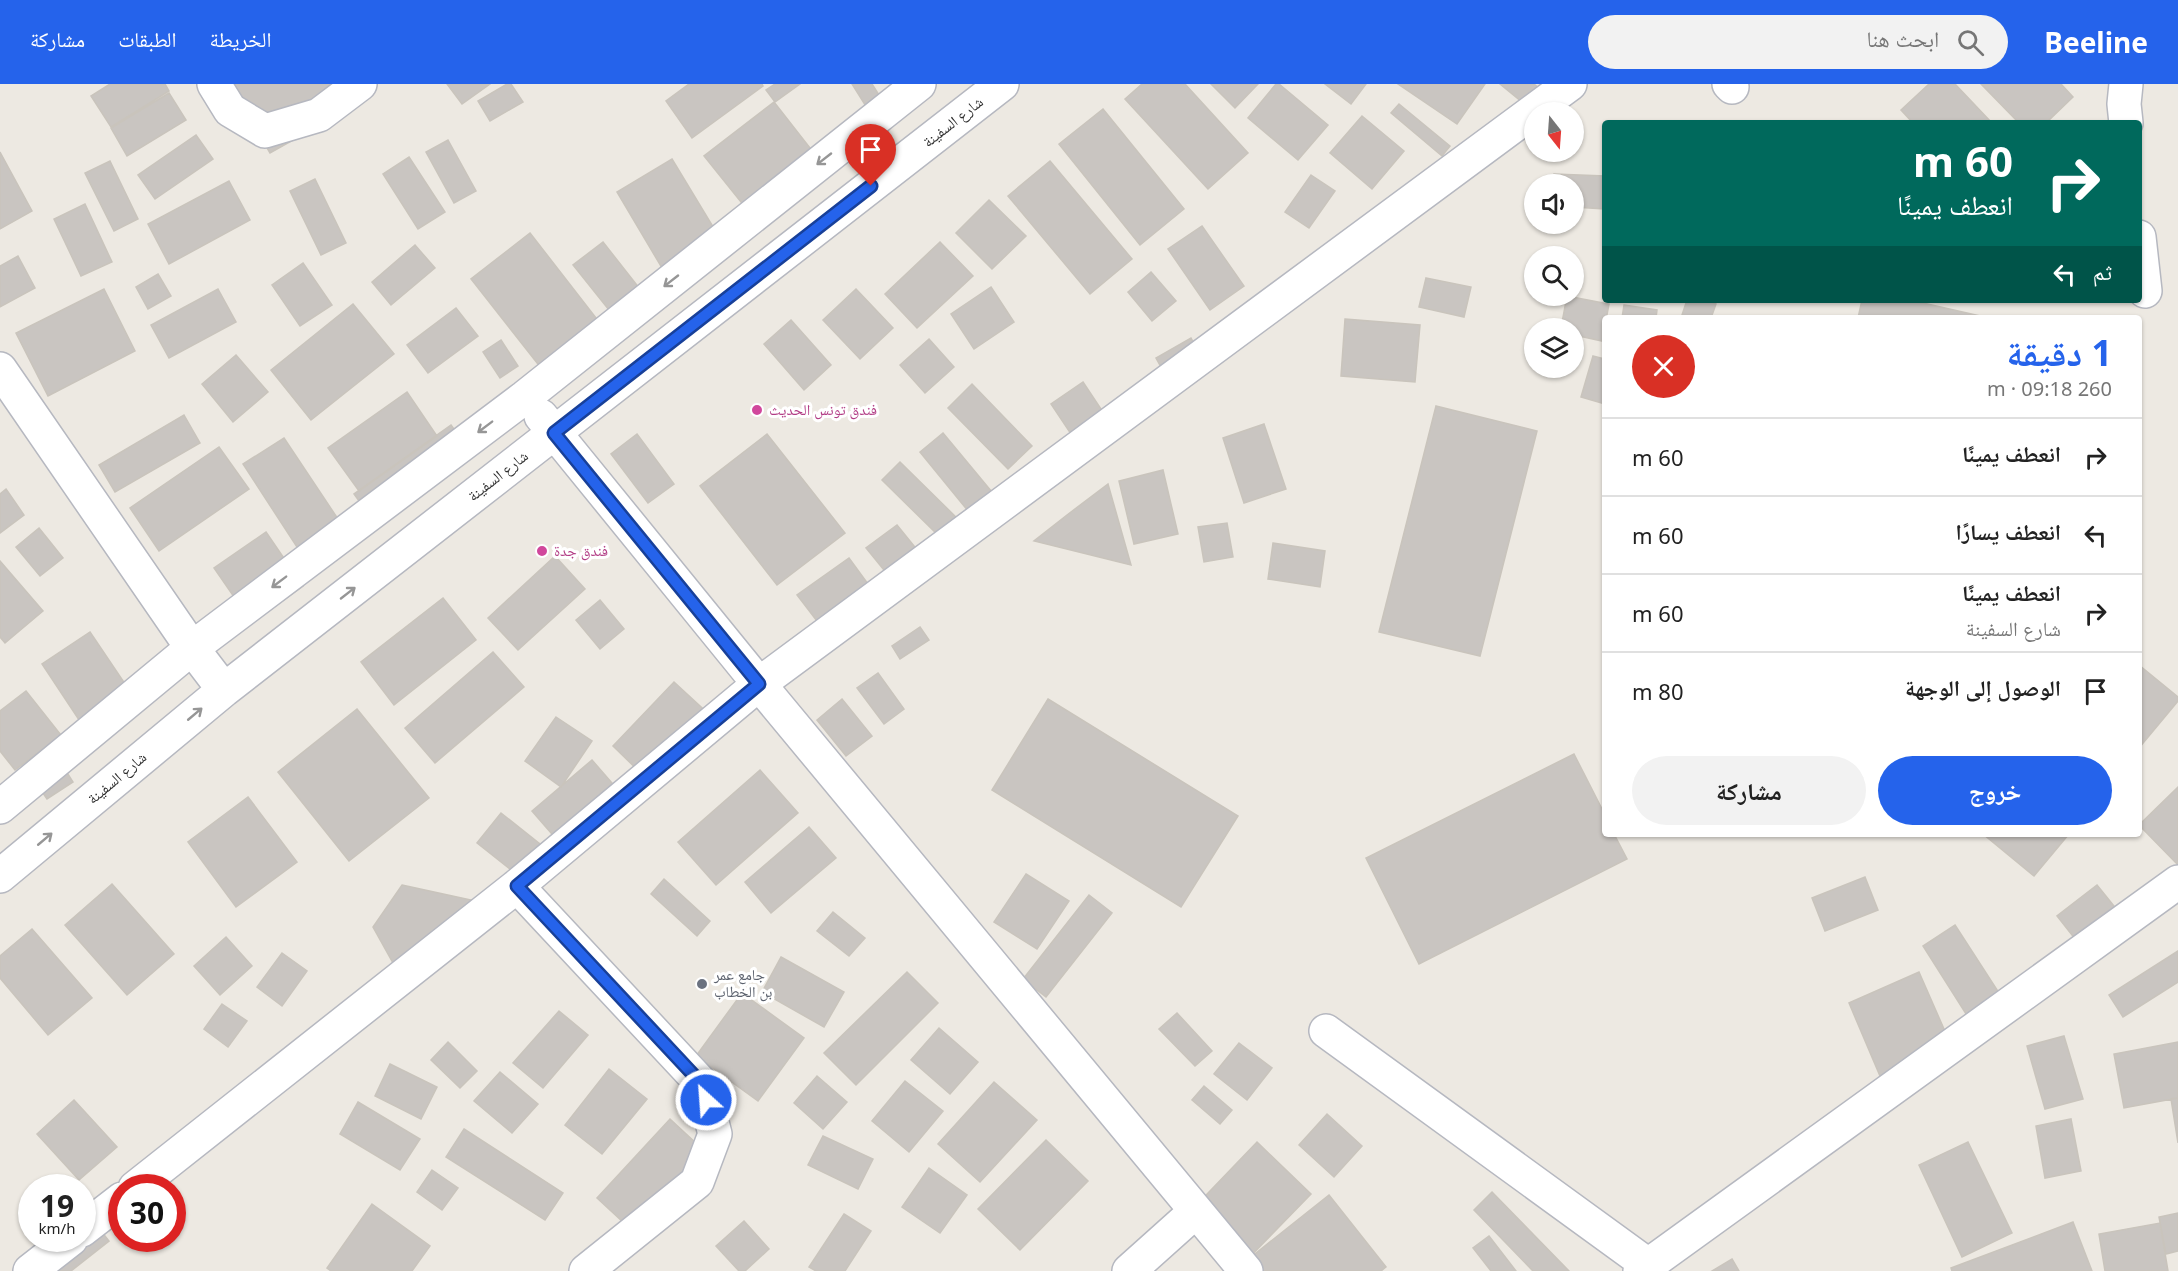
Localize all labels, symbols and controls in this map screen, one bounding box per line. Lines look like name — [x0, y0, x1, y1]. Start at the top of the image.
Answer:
search box — [1588, 15, 2008, 69]
text: ابحث هنا — [1867, 23, 1939, 53]
text: Beeline — [2044, 23, 2148, 61]
text: مشاركة — [30, 25, 85, 53]
text: الطبقات — [118, 25, 177, 53]
text: الخريطة — [210, 25, 271, 53]
icon: search — [1954, 26, 1987, 59]
street label: شارع السفينة — [918, 91, 987, 152]
north arrow — [1524, 102, 1584, 162]
map controls — [1524, 102, 1584, 378]
pin — [845, 124, 896, 186]
text: 60 m — [1913, 132, 2013, 189]
icon: arrive — [854, 133, 887, 166]
icon: right — [2034, 144, 2112, 222]
one-way arrow — [816, 153, 832, 166]
button: sound — [1524, 174, 1584, 234]
text: انعطف يمينًا — [1897, 186, 2013, 223]
button: search — [1524, 246, 1584, 306]
text: ثم — [2093, 256, 2112, 286]
icon: left — [2048, 258, 2081, 291]
one-way arrow — [663, 274, 679, 287]
button: layers — [1524, 318, 1584, 378]
text: 1 دقيقة — [2006, 328, 2112, 377]
button: close — [1632, 335, 1695, 398]
text: 260 m · 09:18 — [1987, 375, 2112, 402]
place label: فندق تونس الحديث — [769, 399, 877, 420]
marker: فندق تونس الحديث — [750, 403, 764, 417]
one-way arrow — [477, 421, 493, 433]
text: انعطف يمينًا — [1962, 438, 2061, 468]
icon: right — [2079, 441, 2112, 474]
text: 60 m — [1632, 442, 1683, 472]
street label: شارع السفينة — [463, 445, 532, 506]
text: انعطف يسارًا — [1956, 516, 2061, 546]
icon: left — [2079, 519, 2112, 552]
text: 60 m — [1632, 520, 1683, 550]
place label: فندق جدة — [554, 540, 608, 561]
marker: فندق جدة — [535, 544, 549, 558]
one-way arrow — [271, 576, 287, 589]
text: انعطف يمينًا — [1962, 577, 2061, 607]
one-way arrow — [340, 587, 356, 600]
icon: right — [2079, 597, 2112, 630]
text: 60 m — [1632, 598, 1683, 628]
text: شارع السفينة — [1966, 615, 2061, 642]
text: الوصول إلى الوجهة — [1905, 672, 2061, 702]
icon: arrive — [2079, 675, 2112, 708]
text: 80 m — [1632, 676, 1683, 706]
one-way arrow — [187, 707, 202, 721]
street label: شارع السفينة — [83, 747, 151, 809]
button: مشاركة — [1632, 756, 1866, 825]
button: خروج — [1878, 756, 2112, 825]
one-way arrow — [37, 832, 53, 845]
place label: جامع عمر بن الخطاب — [713, 964, 772, 1002]
marker: جامع عمر بن الخطاب — [695, 977, 709, 991]
position arrow — [674, 1068, 738, 1132]
speed limit sign: 30 — [108, 1174, 186, 1252]
text: 19 — [40, 1185, 74, 1226]
text: km/h — [39, 1218, 75, 1238]

